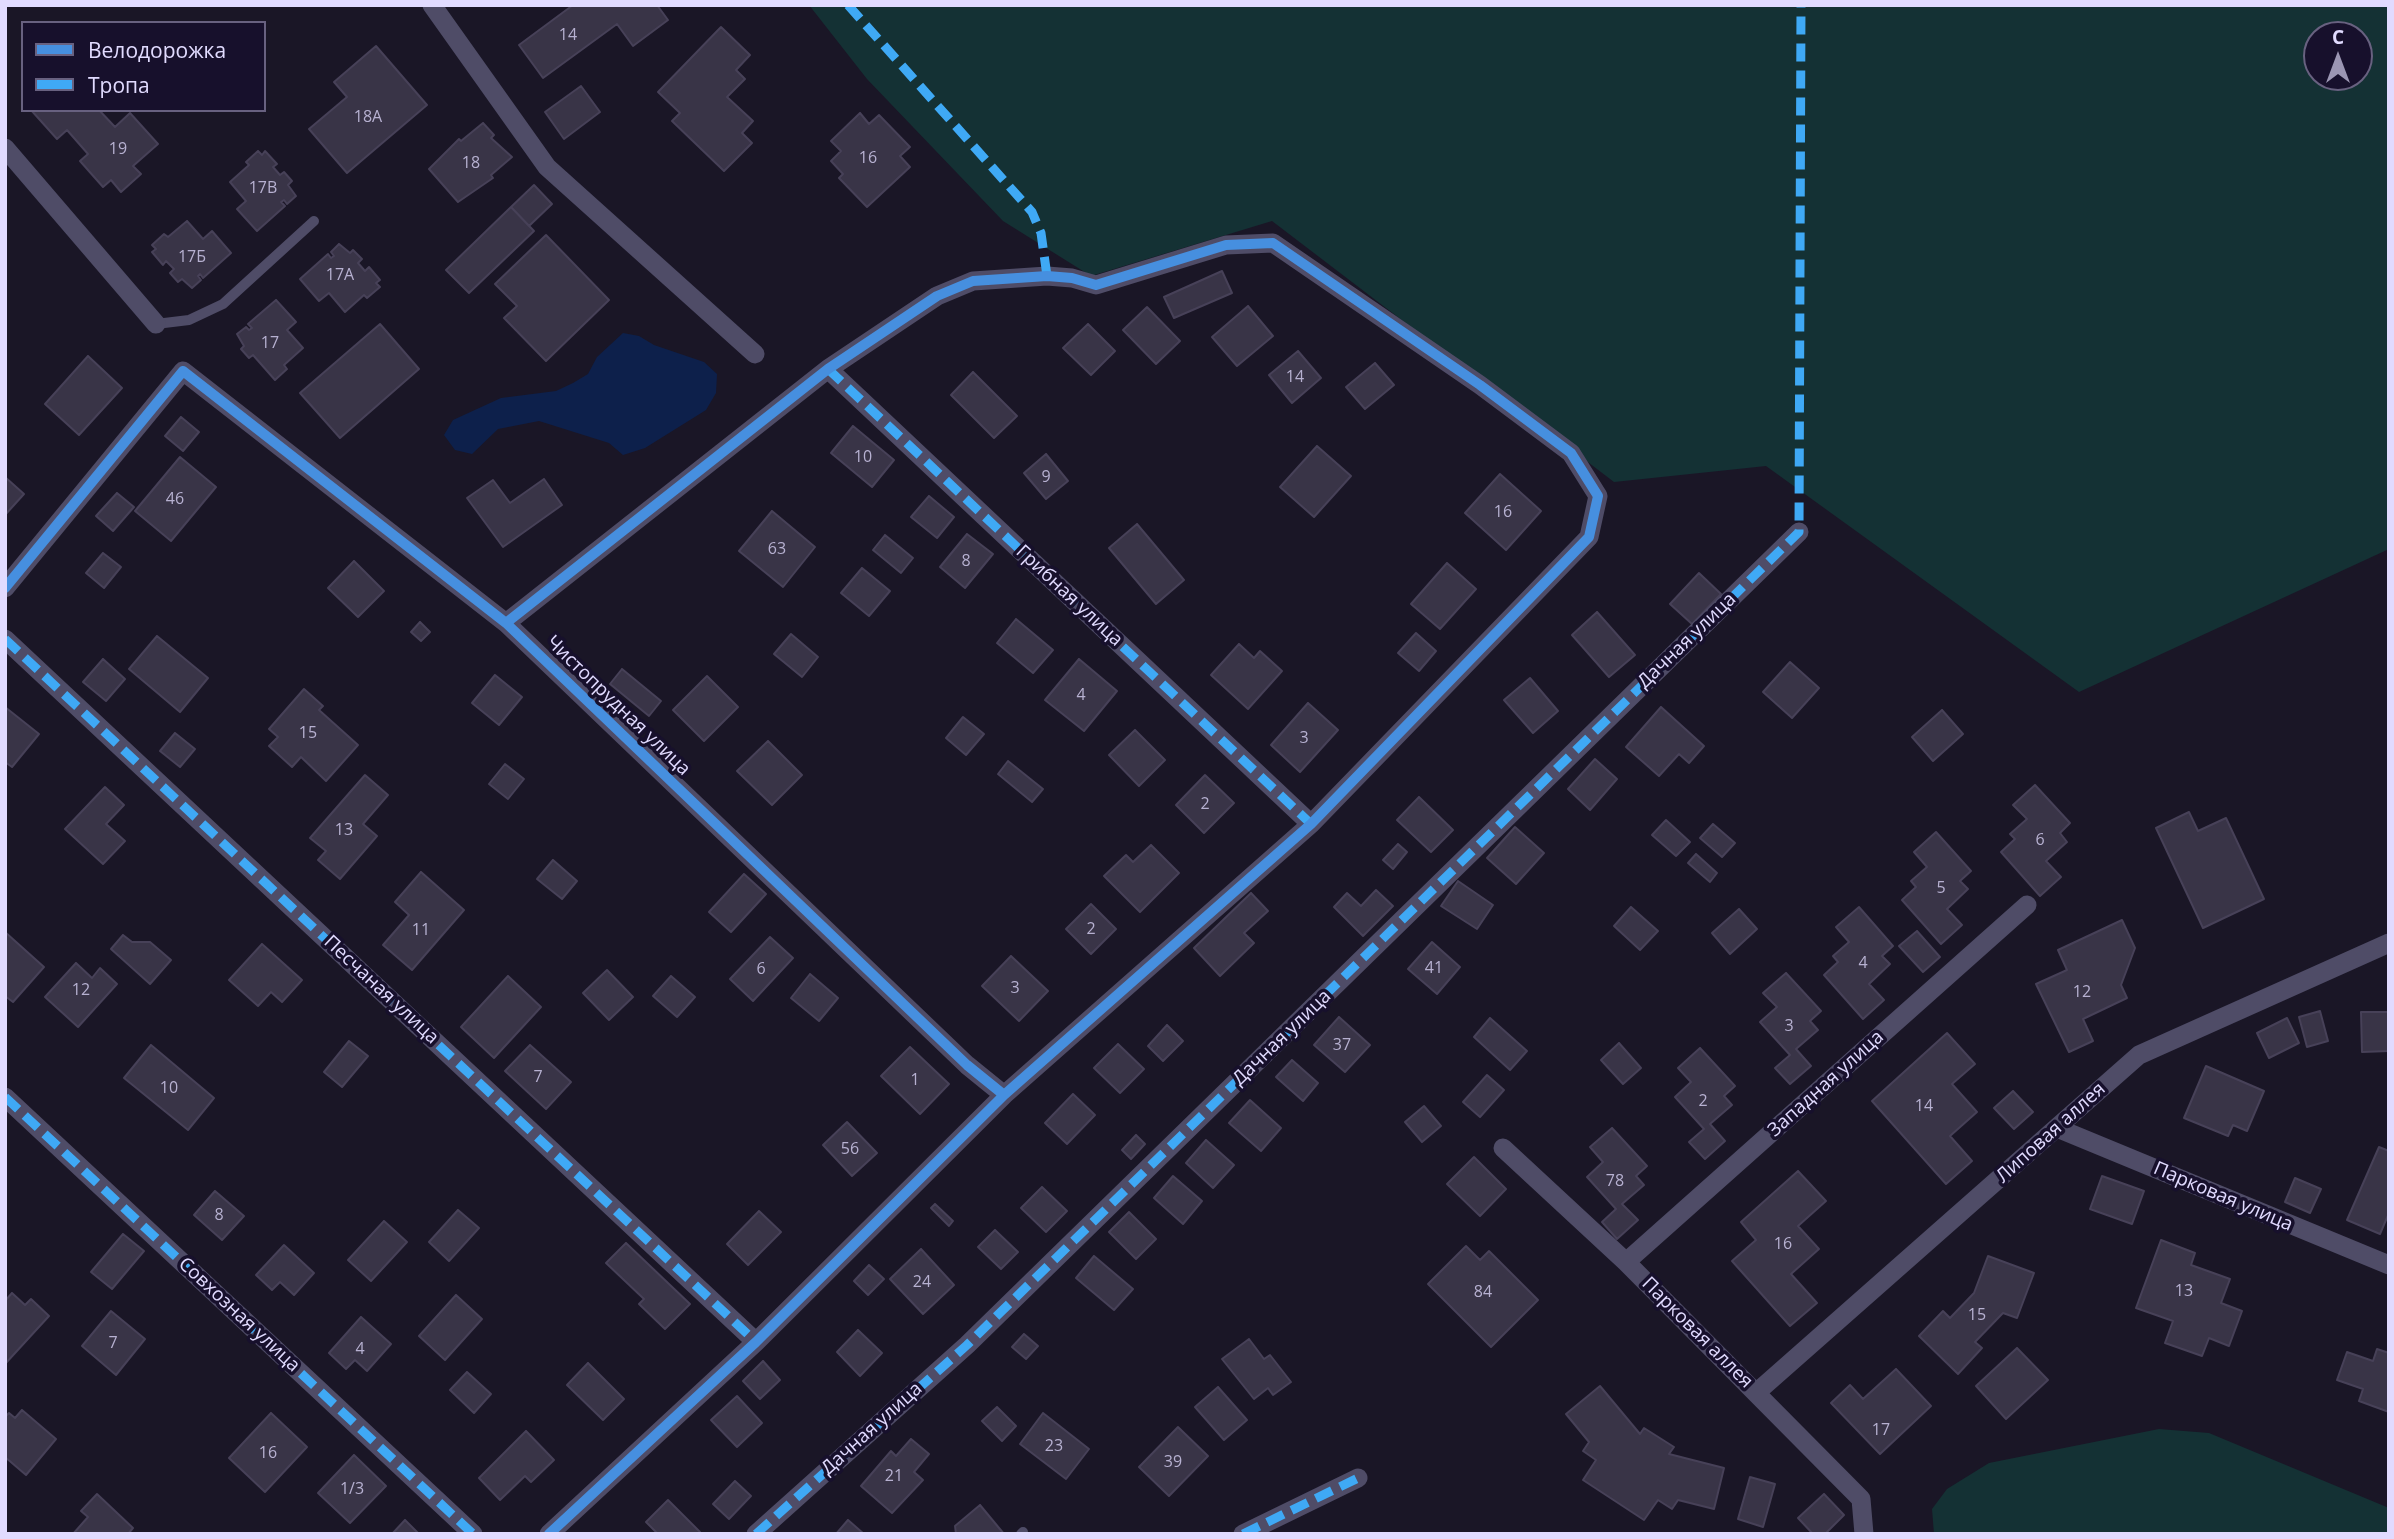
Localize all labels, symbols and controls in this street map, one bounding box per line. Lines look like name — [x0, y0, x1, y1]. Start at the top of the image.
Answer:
legend — [21, 21, 266, 112]
north arrow — [2303, 21, 2373, 91]
text: С — [2332, 24, 2344, 50]
house number: 14 — [559, 25, 577, 45]
text: Велодорожка — [88, 36, 226, 64]
text: Тропа — [88, 71, 150, 99]
house number: 18А — [354, 107, 382, 127]
house number: 19 — [109, 139, 127, 159]
house number: 16 — [859, 148, 877, 168]
house number: 18 — [462, 153, 480, 173]
house number: 17В — [249, 178, 277, 198]
house number: 17Б — [178, 247, 206, 267]
house number: 17А — [326, 265, 354, 285]
house number: 17 — [261, 333, 279, 353]
house number: 14 — [1286, 367, 1304, 387]
house number: 10 — [854, 447, 872, 467]
house number: 9 — [1041, 467, 1051, 487]
house number: 46 — [166, 489, 184, 509]
house number: 16 — [1494, 502, 1512, 522]
house number: 63 — [768, 539, 786, 559]
street label: Грибная улица — [1011, 541, 1127, 651]
house number: 8 — [961, 551, 971, 571]
street label: Дачная улица — [1633, 588, 1741, 694]
street label: Чистопрудная улица — [541, 631, 695, 781]
house number: 4 — [1076, 685, 1086, 705]
house number: 15 — [299, 723, 317, 743]
house number: 3 — [1299, 728, 1309, 748]
house number: 2 — [1200, 794, 1210, 814]
house number: 13 — [335, 820, 353, 840]
house number: 6 — [2035, 830, 2045, 850]
house number: 5 — [1936, 878, 1946, 898]
house number: 2 — [1086, 919, 1096, 939]
house number: 11 — [412, 920, 430, 940]
street label: Песчаная улица — [319, 931, 443, 1049]
house number: 4 — [1858, 953, 1868, 973]
house number: 41 — [1425, 958, 1443, 978]
house number: 6 — [756, 959, 766, 979]
house number: 3 — [1010, 978, 1020, 998]
house number: 12 — [72, 980, 90, 1000]
house number: 12 — [2073, 982, 2091, 1002]
street label: Дачная улица — [1228, 985, 1336, 1091]
house number: 3 — [1784, 1016, 1794, 1036]
street label: Западная улица — [1763, 1026, 1889, 1142]
house number: 37 — [1333, 1035, 1351, 1055]
house number: 7 — [533, 1067, 543, 1087]
house number: 1 — [910, 1070, 920, 1090]
house number: 10 — [160, 1078, 178, 1098]
street label: Липовая аллея — [1992, 1078, 2110, 1188]
house number: 2 — [1698, 1091, 1708, 1111]
house number: 14 — [1915, 1096, 1933, 1116]
house number: 56 — [841, 1139, 859, 1159]
street label: Парковая улица — [2150, 1157, 2296, 1237]
house number: 78 — [1606, 1171, 1624, 1191]
house number: 8 — [214, 1205, 224, 1225]
house number: 16 — [1774, 1234, 1792, 1254]
street label: Совхозная улица — [174, 1253, 304, 1377]
house number: 24 — [913, 1272, 931, 1292]
street label: Парковая аллея — [1637, 1273, 1757, 1393]
house number: 13 — [2175, 1281, 2193, 1301]
house number: 84 — [1474, 1282, 1492, 1302]
house number: 15 — [1968, 1305, 1986, 1325]
house number: 7 — [108, 1333, 118, 1353]
house number: 4 — [355, 1339, 365, 1359]
street label: Дачная улица — [817, 1378, 927, 1480]
house number: 17 — [1872, 1420, 1890, 1440]
house number: 23 — [1045, 1436, 1063, 1456]
house number: 16 — [259, 1443, 277, 1463]
house number: 39 — [1164, 1452, 1182, 1472]
house number: 21 — [885, 1466, 903, 1486]
house number: 1/3 — [340, 1479, 364, 1499]

